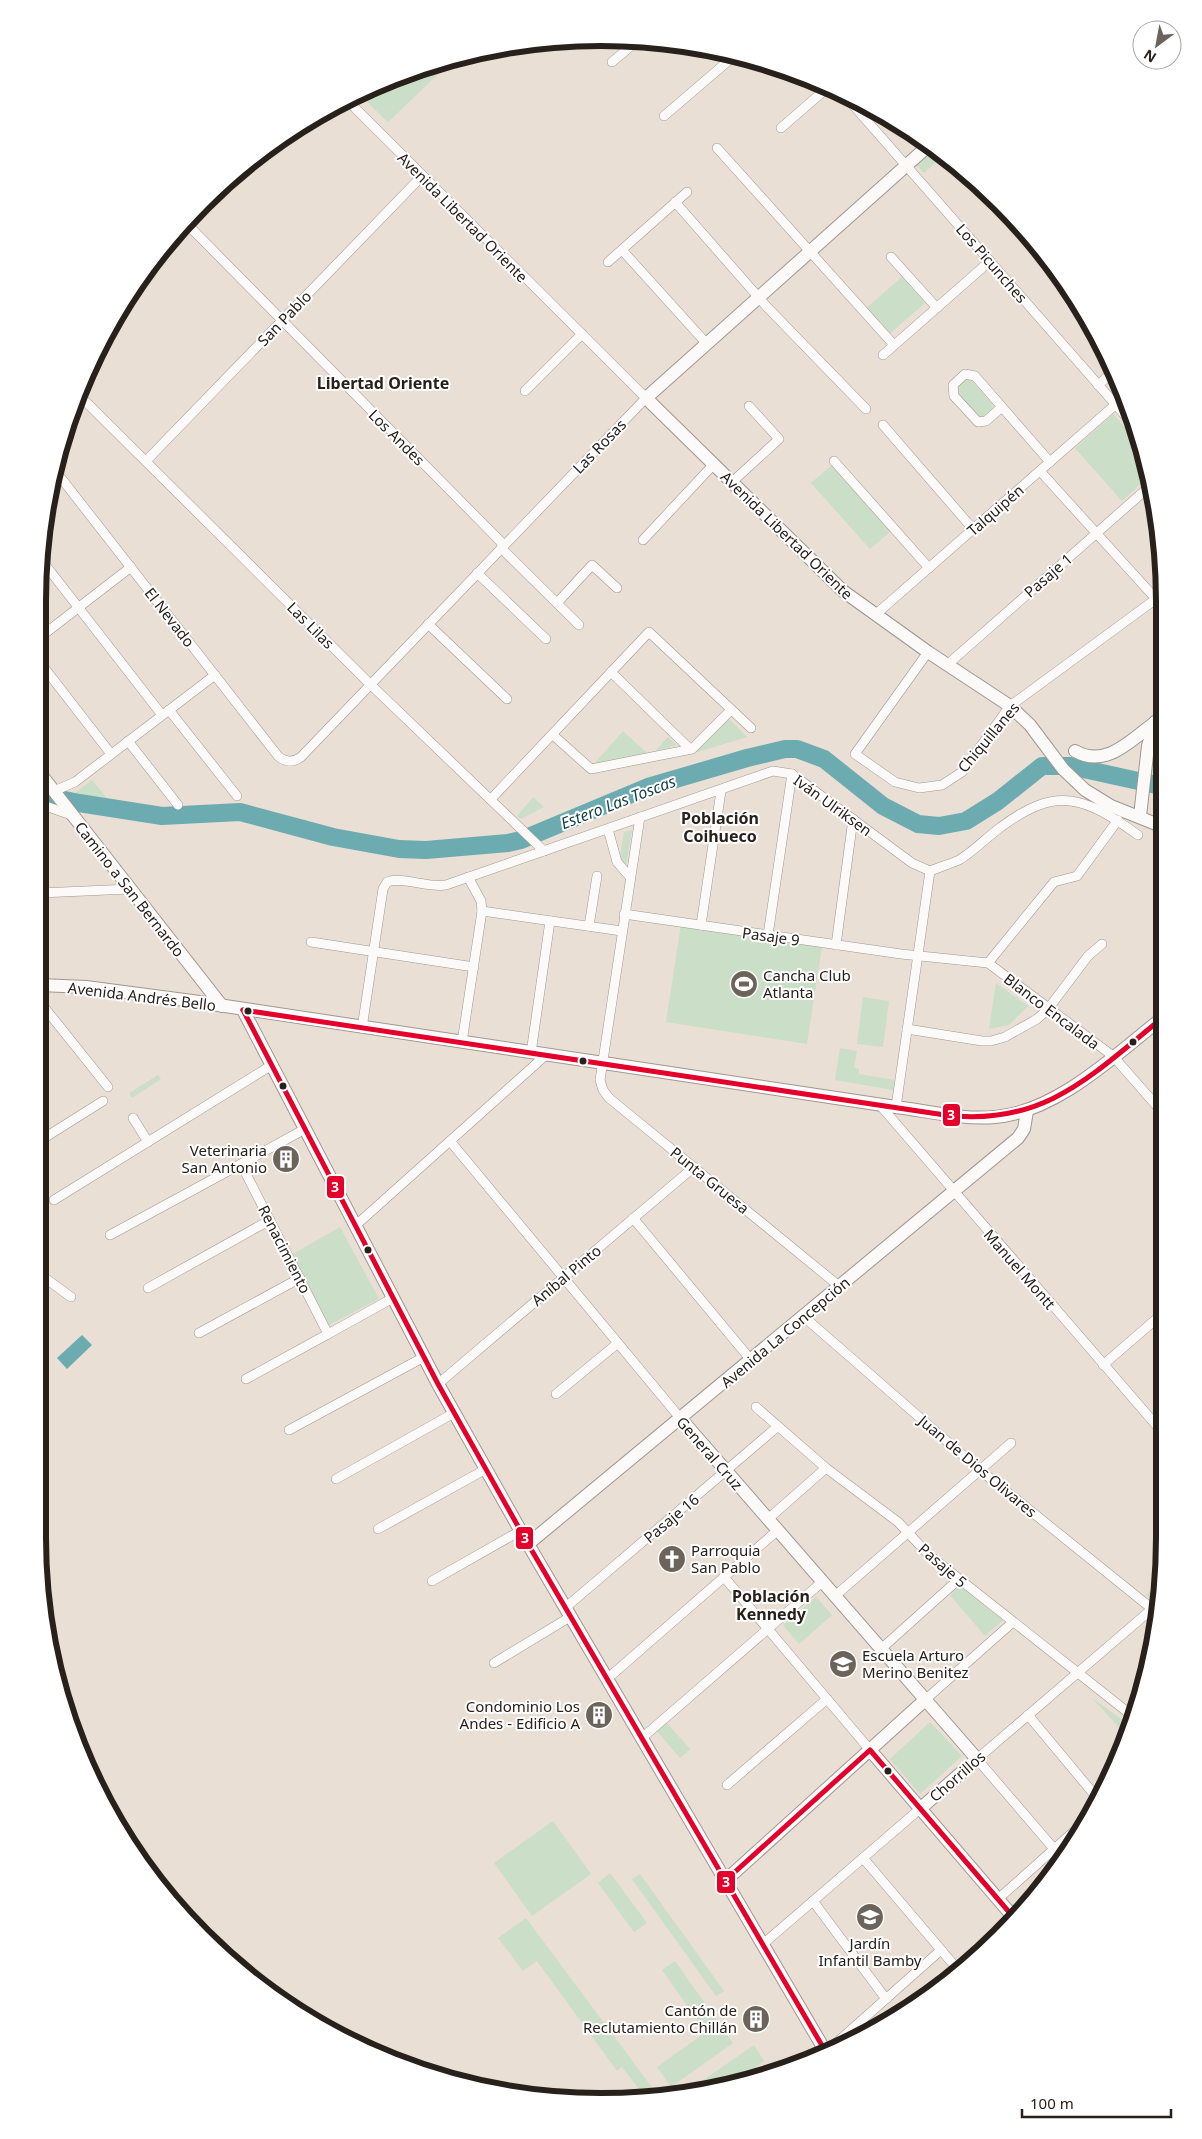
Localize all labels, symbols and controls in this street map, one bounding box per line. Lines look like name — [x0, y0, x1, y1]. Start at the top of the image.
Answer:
north arrow — [1132, 20, 1182, 70]
text: N — [1140, 45, 1160, 68]
street label: Avenida Libertad Oriente — [394, 148, 532, 286]
street label: Los Picunches — [952, 219, 1032, 307]
street label: San Pablo — [253, 286, 315, 350]
district label: Libertad Oriente — [317, 372, 449, 394]
street label: Los Andes — [365, 405, 429, 469]
street label: Las Rosas — [568, 414, 630, 478]
street label: Avenida Libertad Oriente — [717, 467, 857, 603]
street label: Talquipén — [962, 480, 1028, 540]
street label: Pasaje 1 — [1020, 548, 1076, 602]
street label: El Nevado — [141, 583, 199, 651]
street label: Las Lilas — [283, 597, 339, 653]
street label: Chiquillanes — [953, 698, 1023, 776]
water label: Estero Las Toscas — [557, 770, 679, 834]
street label: Iván Ulriksen — [790, 770, 876, 840]
district label: Población Coihueco — [681, 807, 759, 847]
street label: Camino a San Bernardo — [71, 817, 189, 961]
street label: Pasaje 9 — [741, 922, 801, 950]
place label: Cancha Club Atlanta — [763, 965, 851, 1002]
sports icon: Cancha Club Atlanta — [729, 969, 759, 999]
street label: Blanco Encalada — [1000, 969, 1104, 1053]
street label: Avenida Andrés Bello — [67, 977, 217, 1015]
unlabelled marker — [243, 1006, 253, 1016]
unlabelled marker — [1128, 1037, 1138, 1047]
unlabelled marker — [578, 1056, 588, 1066]
unlabelled marker — [278, 1081, 288, 1091]
line badge: 3 — [942, 1103, 961, 1127]
text: 3 — [947, 1105, 955, 1124]
place label: Veterinaria San Antonio — [182, 1140, 267, 1177]
street label: Punta Gruesa — [666, 1142, 754, 1218]
building icon: Veterinaria San Antonio — [271, 1144, 301, 1174]
line badge: 3 — [326, 1175, 345, 1199]
text: 3 — [331, 1177, 339, 1196]
street label: Renacimiento — [254, 1201, 316, 1297]
street label: Manuel Montt — [980, 1225, 1061, 1314]
street label: Aníbal Pinto — [527, 1240, 605, 1310]
unlabelled marker — [363, 1245, 373, 1255]
street label: Avenida La Concepción — [716, 1272, 854, 1392]
street label: Juan de Dios Olivares — [913, 1409, 1041, 1521]
street label: General Cruz — [673, 1412, 747, 1494]
street label: Pasaje 16 — [639, 1489, 703, 1547]
line badge: 3 — [515, 1526, 534, 1550]
text: 3 — [521, 1528, 529, 1547]
street label: Pasaje 5 — [915, 1538, 971, 1592]
place label: Parroquia San Pablo — [691, 1540, 760, 1577]
church icon: Parroquia San Pablo — [657, 1544, 687, 1574]
district label: Población Kennedy — [732, 1585, 810, 1625]
place label: Escuela Arturo Merino Benitez — [862, 1645, 969, 1682]
school or university icon: Escuela Arturo Merino Benitez — [828, 1649, 858, 1679]
place label: Condominio Los Andes - Edificio A — [460, 1696, 580, 1733]
building icon: Condominio Los Andes - Edificio A — [584, 1700, 614, 1730]
street label: Chorrillos — [925, 1746, 989, 1806]
unlabelled marker — [883, 1766, 893, 1776]
line badge: 3 — [716, 1870, 736, 1894]
text: 3 — [722, 1872, 730, 1891]
school or university icon: Jardín Infantil Bamby — [855, 1902, 885, 1932]
place label: Jardín Infantil Bamby — [818, 1933, 922, 1970]
place label: Cantón de Reclutamiento Chillán — [583, 2000, 737, 2037]
building icon: Cantón de Reclutamiento Chillán — [741, 2004, 771, 2034]
scale bar — [1022, 2086, 1171, 2118]
text: 100 m — [1030, 2093, 1074, 2113]

